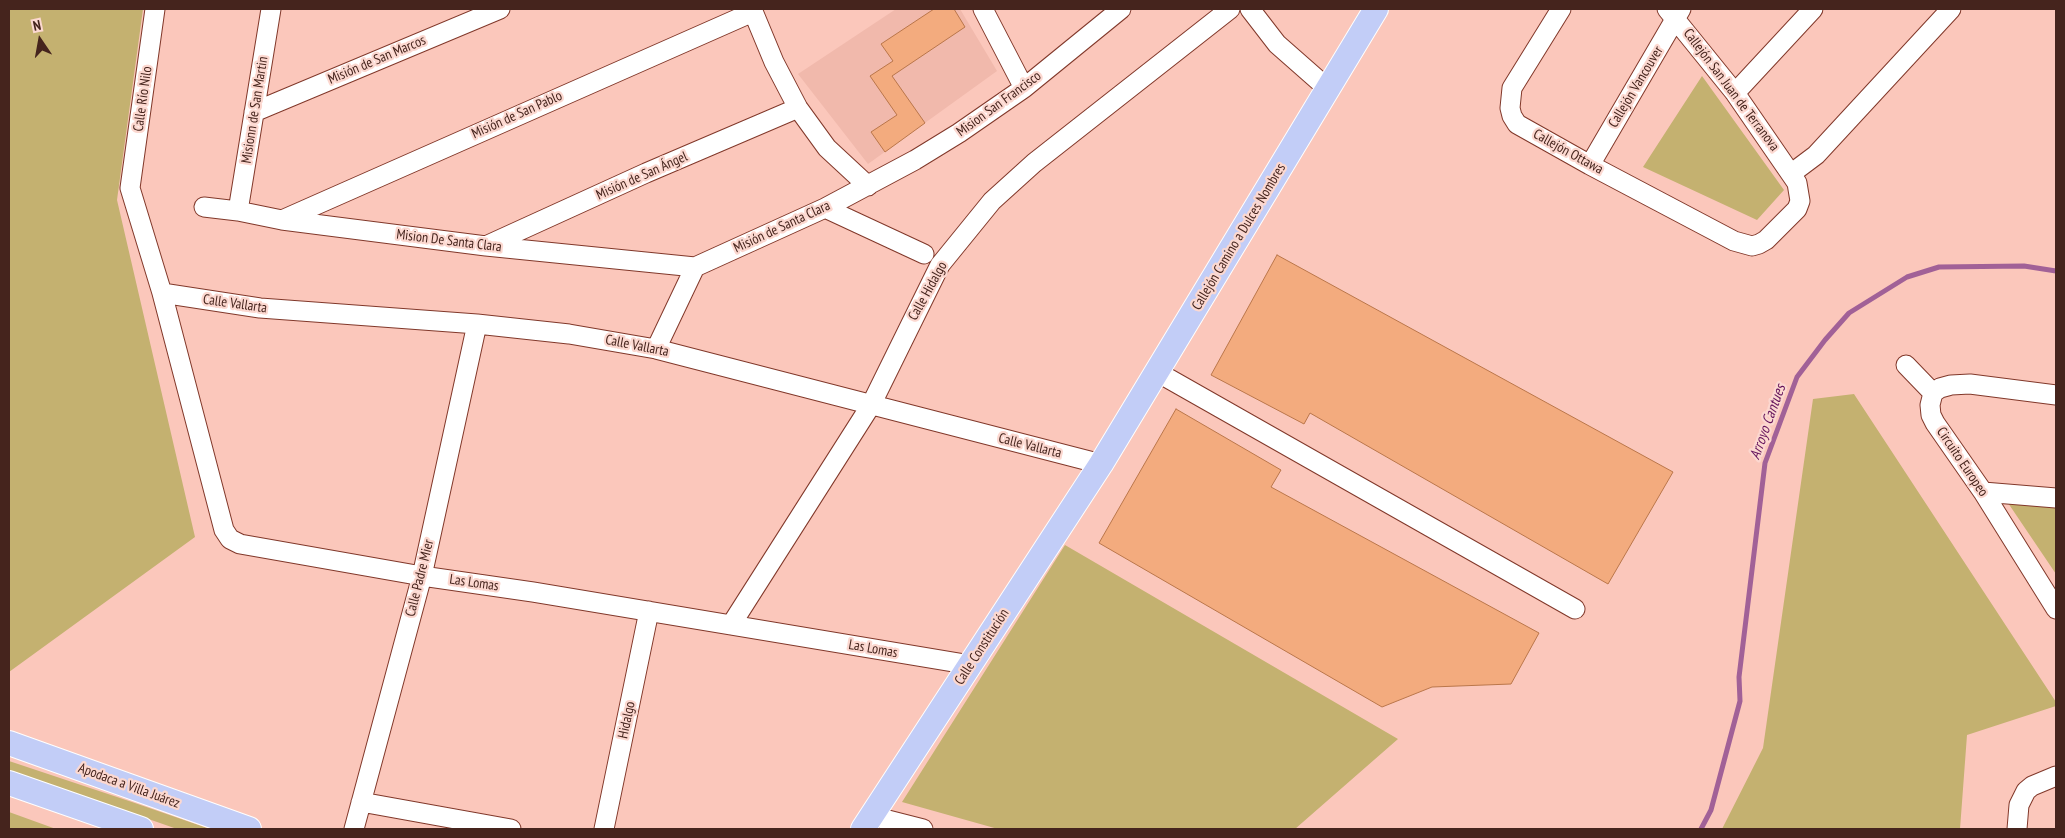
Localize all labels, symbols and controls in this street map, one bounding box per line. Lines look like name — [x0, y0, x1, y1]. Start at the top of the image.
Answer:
north arrow — [15, 15, 65, 65]
text: N — [31, 16, 42, 35]
street label: Callejón San Juan de Terranova — [1679, 25, 1783, 155]
street label: Misión de San Marcos — [326, 32, 428, 88]
street label: Callejón Vancouver — [1605, 43, 1667, 131]
street label: Misionn de San Martin — [238, 55, 272, 165]
street label: Calle Río Nilo — [130, 65, 156, 133]
street label: Mision San Francisco — [953, 68, 1045, 140]
street label: Misión de San Pablo — [469, 88, 565, 142]
street label: Callejón Ottawa — [1530, 126, 1606, 178]
street label: Misión de San Ángel — [594, 148, 690, 204]
street label: Callejón Camino a Dulces Nombres — [1189, 161, 1289, 313]
street label: Misión de Santa Clara — [731, 197, 833, 257]
street label: Mision De Santa Clara — [395, 226, 503, 256]
street label: Calle Hidalgo — [905, 259, 951, 323]
street label: Calle Vallarta — [202, 291, 268, 317]
street label: Calle Vallarta — [604, 332, 670, 360]
water label: Arroyo Cantues — [1746, 382, 1790, 462]
street label: Circuito Europeo — [1933, 424, 1991, 500]
street label: Calle Vallarta — [997, 430, 1063, 462]
street label: Calle Padre Mier — [402, 538, 438, 618]
street label: Las Lomas — [448, 571, 500, 595]
street label: Calle Constitución — [951, 606, 1013, 688]
street label: Las Lomas — [847, 636, 899, 662]
street label: Hidalgo — [615, 700, 639, 740]
street label: Apodaca a Villa Juárez — [76, 760, 182, 812]

